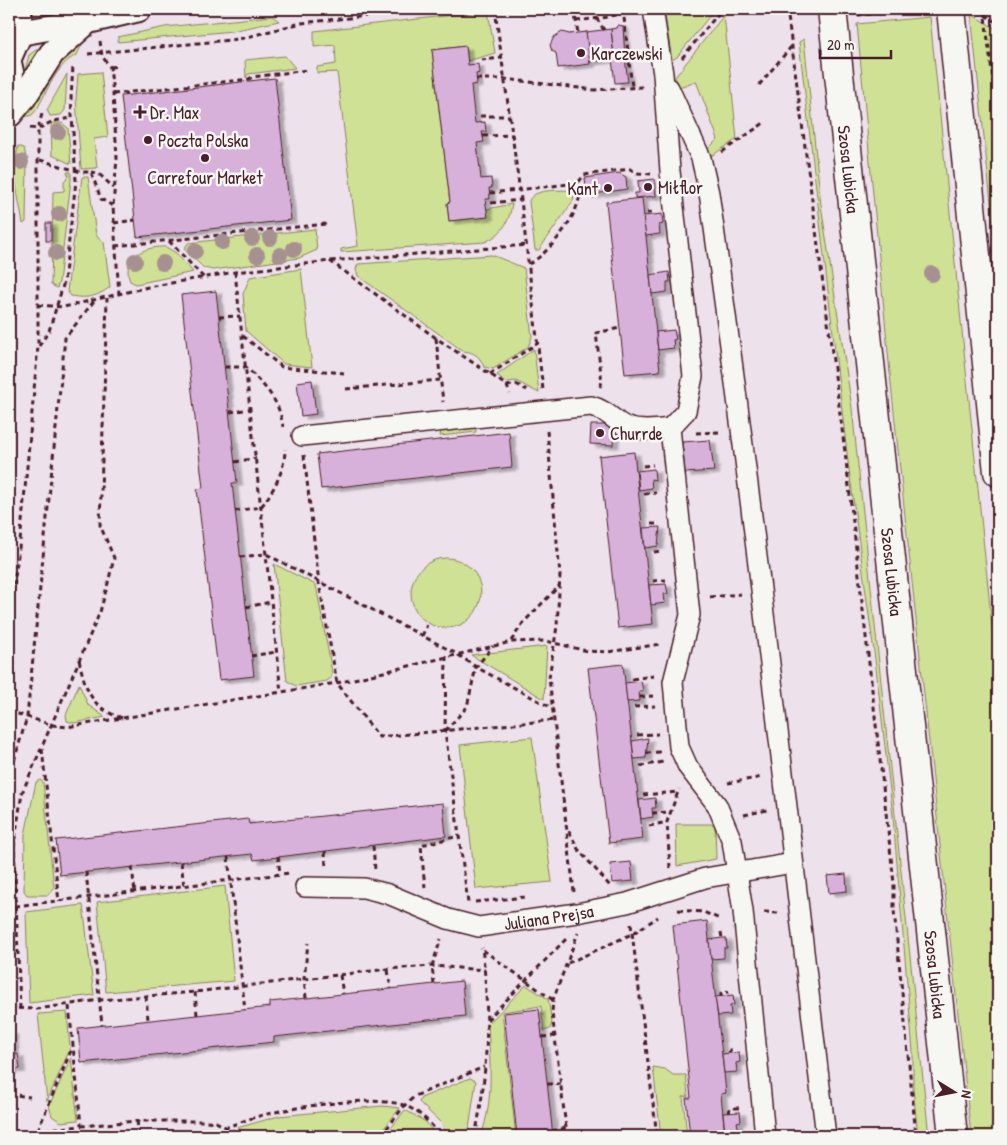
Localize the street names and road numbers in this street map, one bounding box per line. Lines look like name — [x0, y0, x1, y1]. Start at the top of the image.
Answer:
street label: Szosa Lubicka — [832, 124, 866, 214]
street label: Szosa Lubicka — [875, 527, 910, 617]
street label: Juliana Prejsa — [502, 898, 595, 936]
street label: Szosa Lubicka — [919, 929, 953, 1020]

